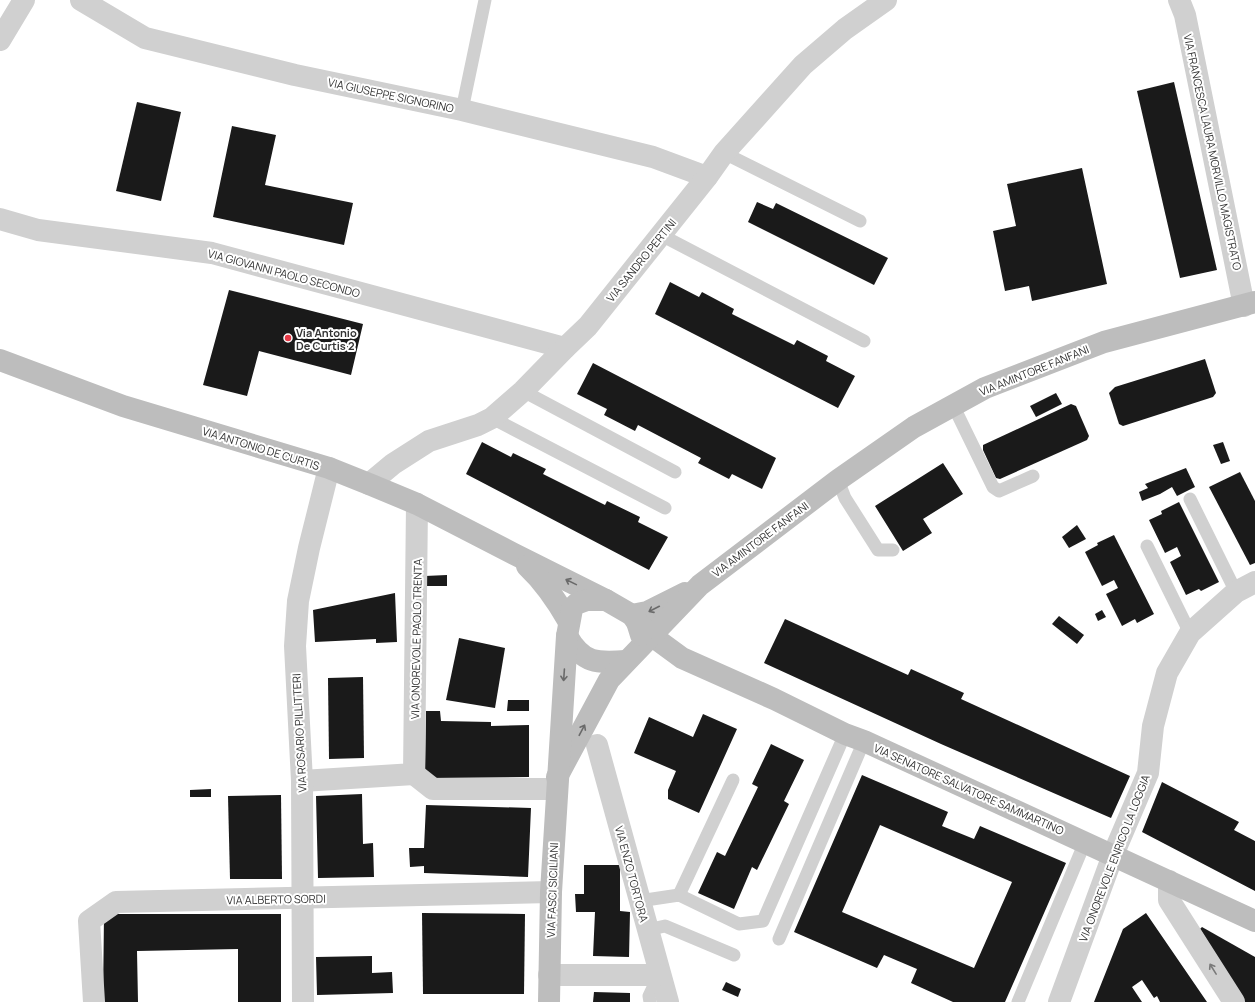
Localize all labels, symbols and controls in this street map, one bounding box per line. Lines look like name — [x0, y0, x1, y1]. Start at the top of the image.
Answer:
street label: VIA FRANCESCA LAURA MORVILLO MAGISTRATO — [1181, 33, 1245, 271]
street label: VIA GIUSEPPE SIGNORINO — [327, 74, 455, 116]
street label: VIA SANDRO PERTINI — [603, 215, 679, 305]
street label: VIA GIOVANNI PAOLO SECONDO — [206, 245, 362, 301]
place label: Via Antonio De Curtis 2 — [296, 325, 357, 353]
marker: Via Antonio De Curtis 2 — [283, 333, 293, 343]
street label: VIA AMINTORE FANFANI — [977, 341, 1091, 399]
street label: VIA ANTONIO DE CURTIS — [200, 423, 322, 473]
street label: VIA AMINTORE FANFANI — [709, 498, 811, 580]
street label: VIA ONOREVOLE PAOLO TRENTA — [407, 559, 425, 719]
one-way arrow — [566, 578, 578, 585]
one-way arrow — [648, 605, 660, 613]
one-way arrow — [561, 668, 568, 681]
street label: VIA ROSARIO PILLITTERI — [288, 673, 310, 793]
one-way arrow — [579, 724, 586, 736]
street label: VIA SENATORE SALVATORE SAMMARTINO — [872, 740, 1066, 838]
street label: VIA ONOREVOLE ENRICO LA LOGGIA — [1075, 772, 1153, 944]
street label: VIA ENZO TORTORA — [612, 824, 652, 924]
street label: VIA FASCI SICILIANI — [543, 842, 561, 938]
street label: VIA ALBERTO SORDI — [226, 891, 326, 907]
one-way arrow — [1208, 963, 1216, 975]

